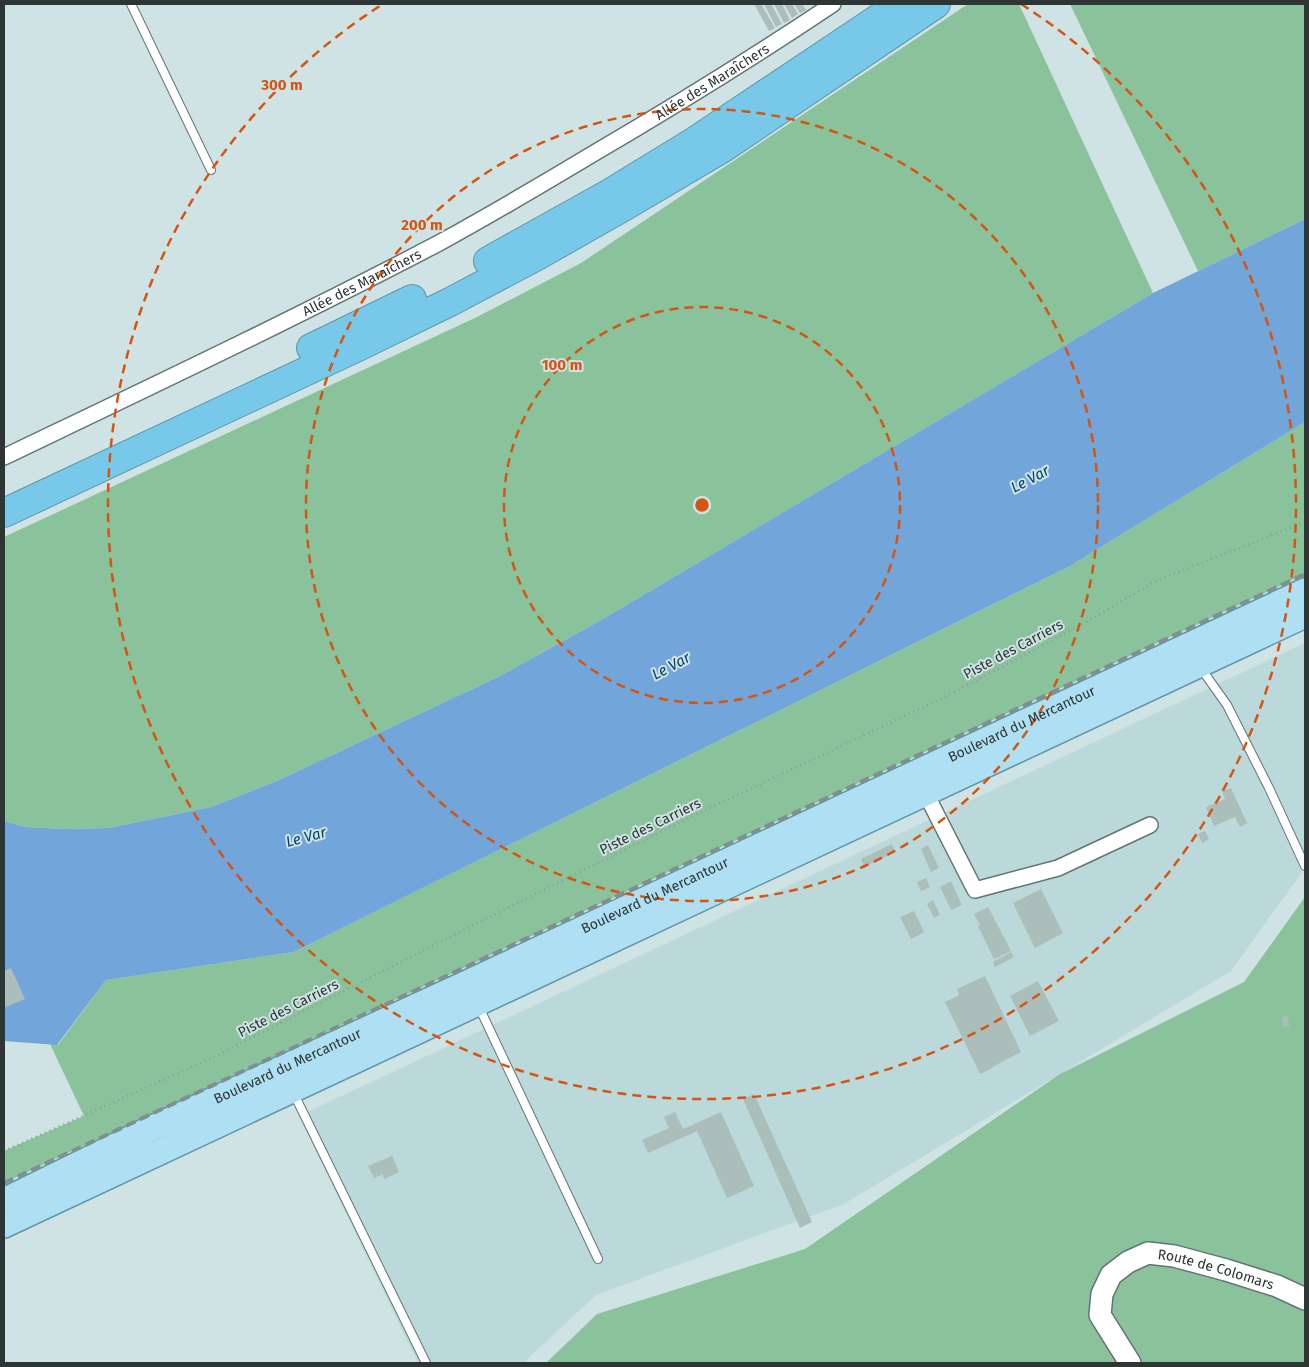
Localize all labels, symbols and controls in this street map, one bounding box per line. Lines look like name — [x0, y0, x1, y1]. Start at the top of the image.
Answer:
street label: Allée des Maraîchers — [652, 40, 773, 124]
text: 300 m — [260, 76, 303, 94]
text: 200 m — [401, 216, 443, 234]
street label: Allée des Maraîchers — [300, 246, 425, 320]
text: 100 m — [542, 356, 582, 374]
water label: Le Var — [1008, 461, 1053, 497]
centre of rings — [693, 496, 711, 514]
street label: Piste des Carriers — [960, 616, 1066, 683]
water label: Le Var — [649, 648, 694, 684]
street label: Boulevard du Mercantour — [945, 682, 1099, 766]
street label: Piste des Carriers — [597, 794, 704, 858]
water label: Le Var — [284, 823, 329, 851]
street label: Boulevard du Mercantour — [579, 854, 732, 937]
street label: Piste des Carriers — [235, 976, 342, 1041]
street label: Boulevard du Mercantour — [211, 1025, 365, 1108]
street label: Route de Colomars — [1157, 1246, 1276, 1294]

